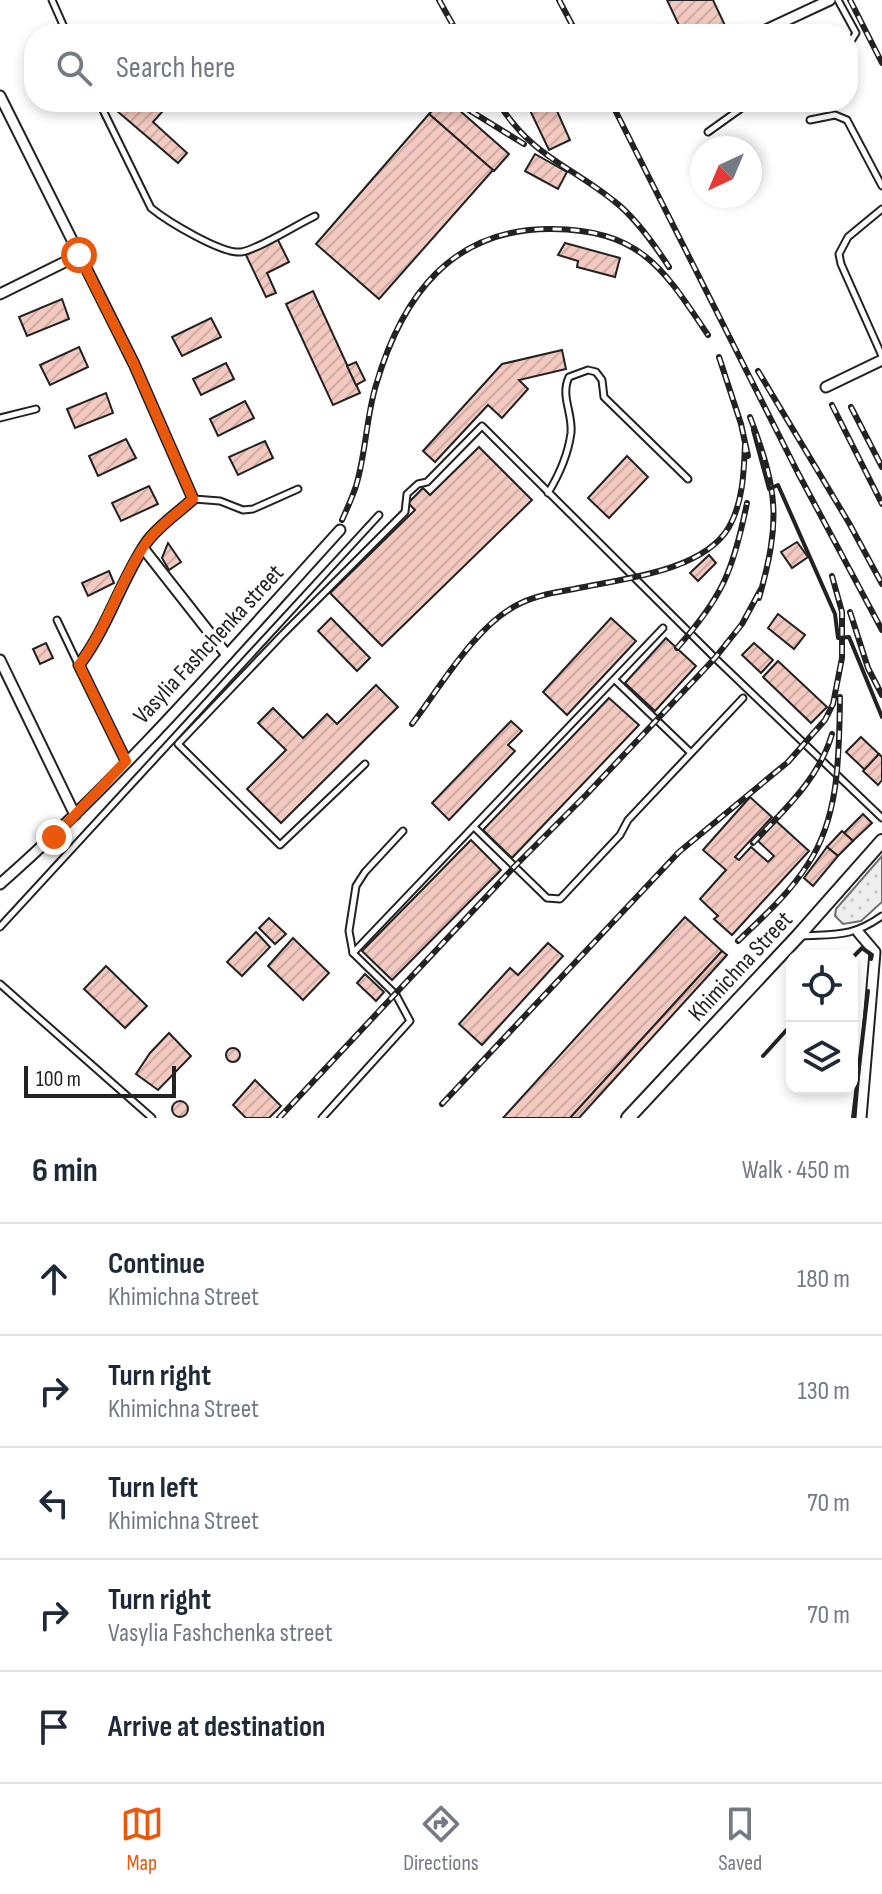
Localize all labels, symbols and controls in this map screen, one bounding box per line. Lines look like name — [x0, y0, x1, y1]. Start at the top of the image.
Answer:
search box — [24, 24, 858, 112]
icon: search — [52, 46, 96, 90]
text: Search here — [116, 50, 235, 86]
north arrow — [690, 136, 762, 208]
route start — [61, 237, 97, 273]
street label: Vasylia Fashchenka street — [127, 559, 290, 730]
route end — [36, 819, 72, 855]
street label: Khimichna Street — [682, 905, 798, 1027]
map controls — [786, 950, 858, 1094]
button: locate — [786, 950, 858, 1022]
button: layers — [786, 1022, 858, 1094]
scale bar — [24, 1062, 176, 1098]
text: 100 m — [36, 1066, 81, 1093]
text: 6 min — [32, 1150, 98, 1191]
text: Walk · 450 m — [742, 1155, 850, 1186]
text: Continue — [108, 1246, 205, 1282]
icon: ahead — [32, 1257, 76, 1301]
text: 180 m — [797, 1264, 850, 1295]
text: Khimichna Street — [108, 1282, 259, 1313]
text: Turn right — [108, 1358, 211, 1394]
icon: right — [32, 1369, 76, 1413]
text: 130 m — [798, 1376, 850, 1407]
text: Khimichna Street — [108, 1394, 259, 1425]
text: Turn left — [108, 1470, 198, 1506]
icon: left — [32, 1481, 76, 1525]
text: 70 m — [807, 1488, 850, 1519]
text: Khimichna Street — [108, 1506, 259, 1537]
text: Turn right — [108, 1582, 211, 1618]
icon: right — [32, 1593, 76, 1637]
text: 70 m — [807, 1600, 850, 1631]
text: Vasylia Fashchenka street — [108, 1618, 333, 1649]
icon: arrive — [32, 1705, 76, 1749]
text: Arrive at destination — [108, 1709, 325, 1745]
tab: Map — [120, 1802, 164, 1877]
tab: Directions — [403, 1802, 479, 1877]
tab: Saved — [718, 1802, 762, 1877]

